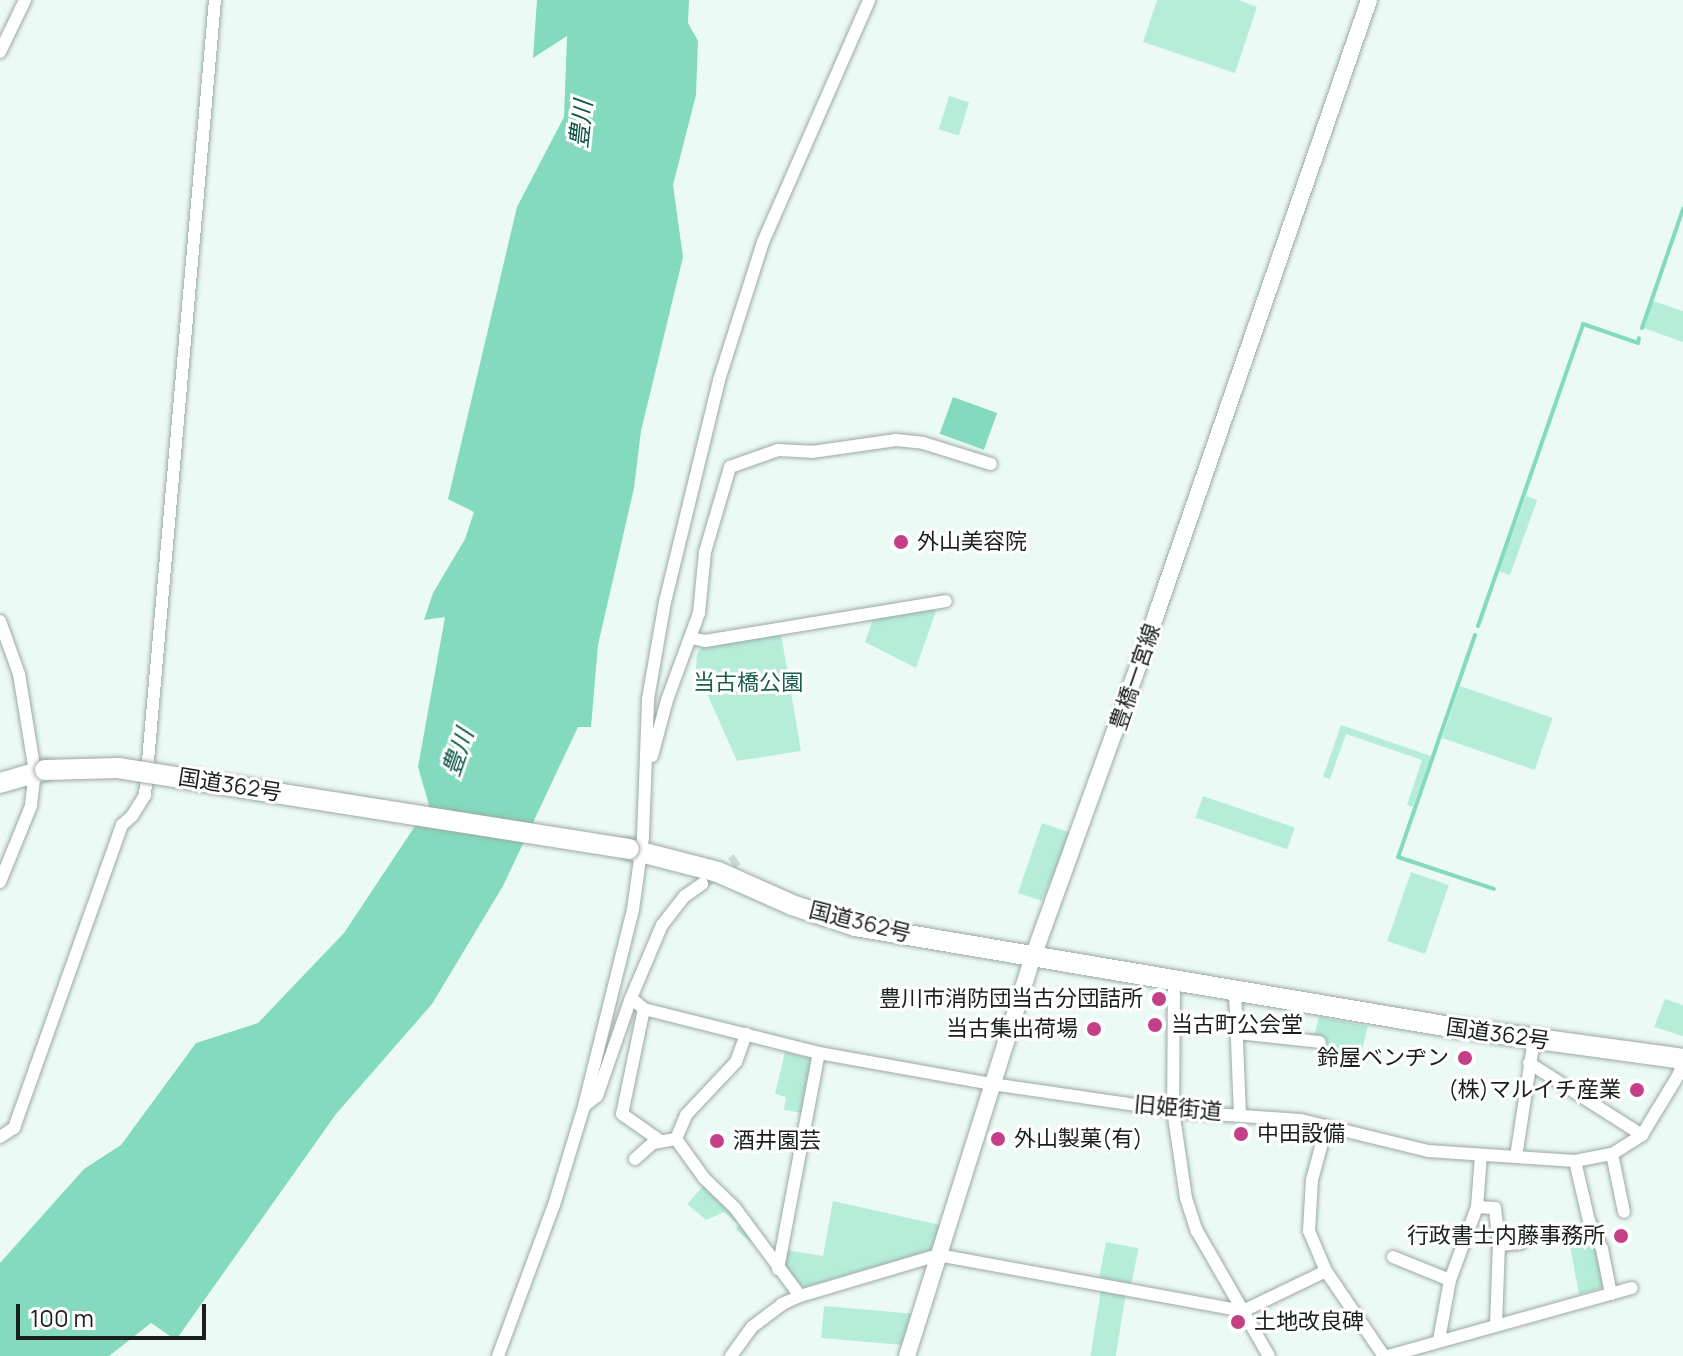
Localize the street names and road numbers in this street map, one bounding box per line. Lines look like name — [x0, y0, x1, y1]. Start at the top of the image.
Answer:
street label: 豊橋一宮線 — [1105, 621, 1165, 733]
street label: 国道362号 — [176, 764, 284, 806]
street label: 国道362号 — [806, 897, 914, 947]
street label: 国道362号 — [1444, 1014, 1552, 1054]
street label: 旧姫街道 — [1133, 1091, 1223, 1125]

